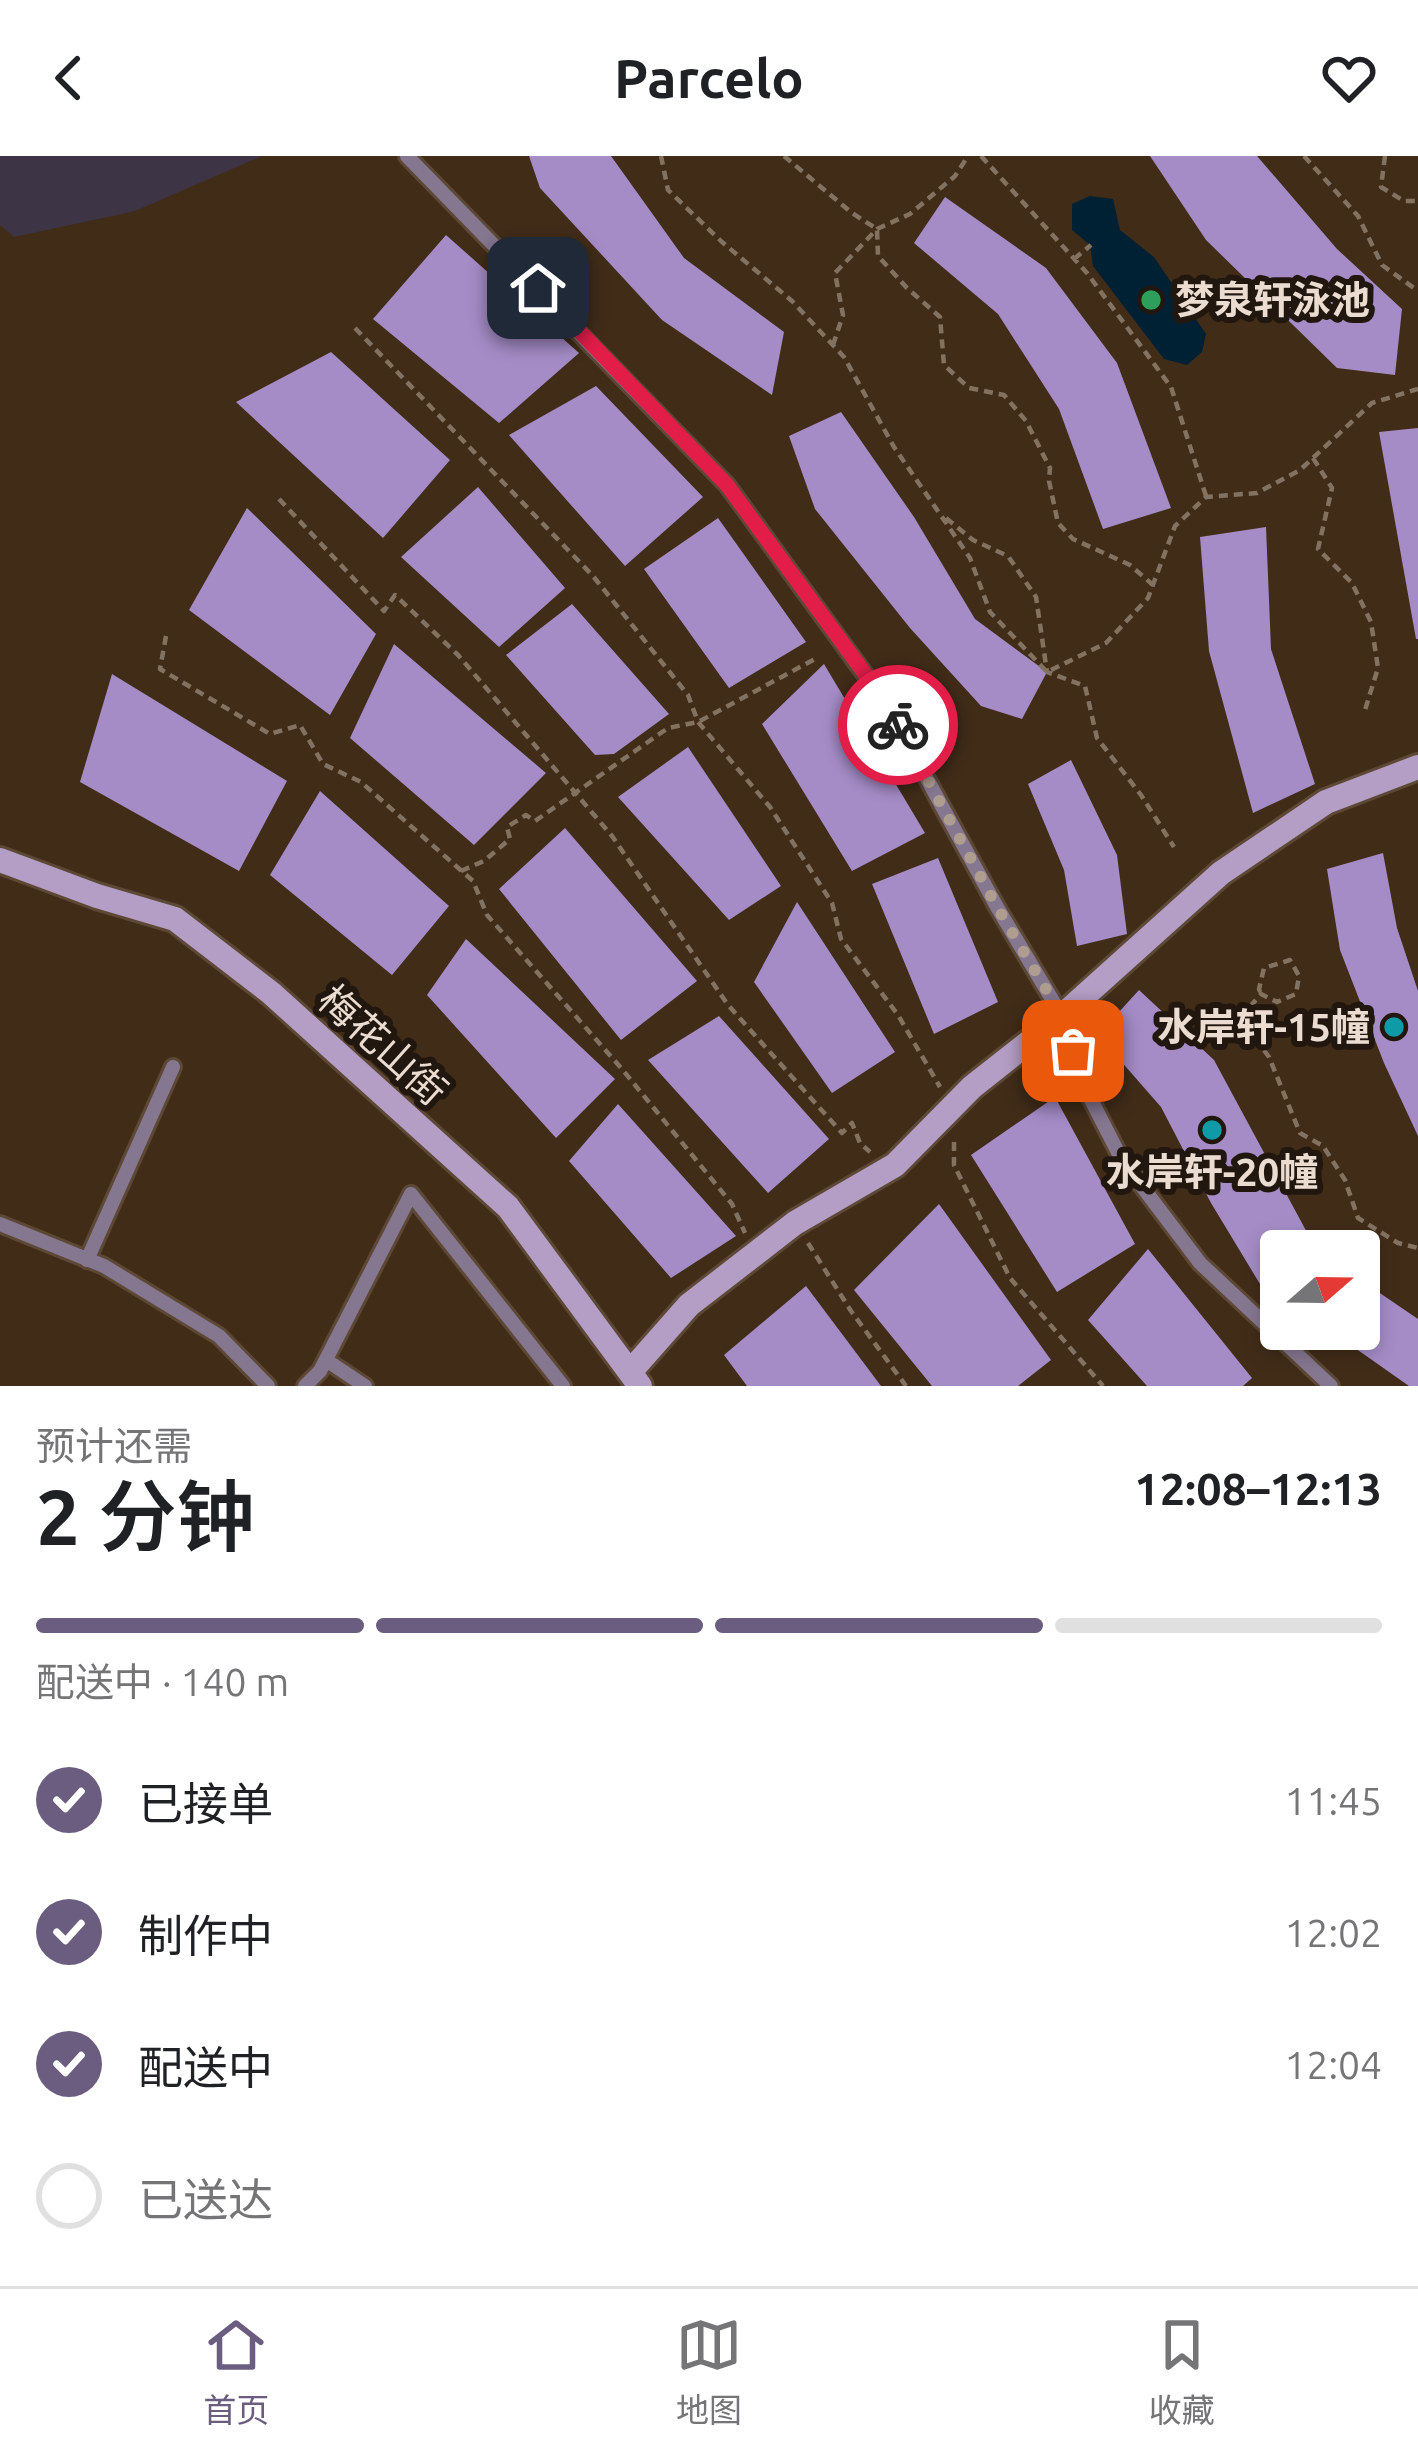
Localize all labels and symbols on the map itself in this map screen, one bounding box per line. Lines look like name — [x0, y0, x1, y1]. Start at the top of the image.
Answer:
pin — [487, 237, 589, 339]
place label: 梦泉轩泳池 — [1175, 278, 1370, 321]
marker: 梦泉轩泳池 — [1138, 287, 1164, 313]
courier — [838, 665, 958, 785]
street label: 梅花山街 — [311, 976, 456, 1113]
pin — [1022, 1000, 1124, 1102]
place label: 水岸轩-15幢 — [1157, 1005, 1370, 1048]
marker: 水岸轩-15幢 — [1381, 1014, 1407, 1040]
marker: 水岸轩-20幢 — [1199, 1117, 1225, 1143]
place label: 水岸轩-20幢 — [1106, 1150, 1318, 1193]
north arrow — [1260, 1230, 1380, 1350]

